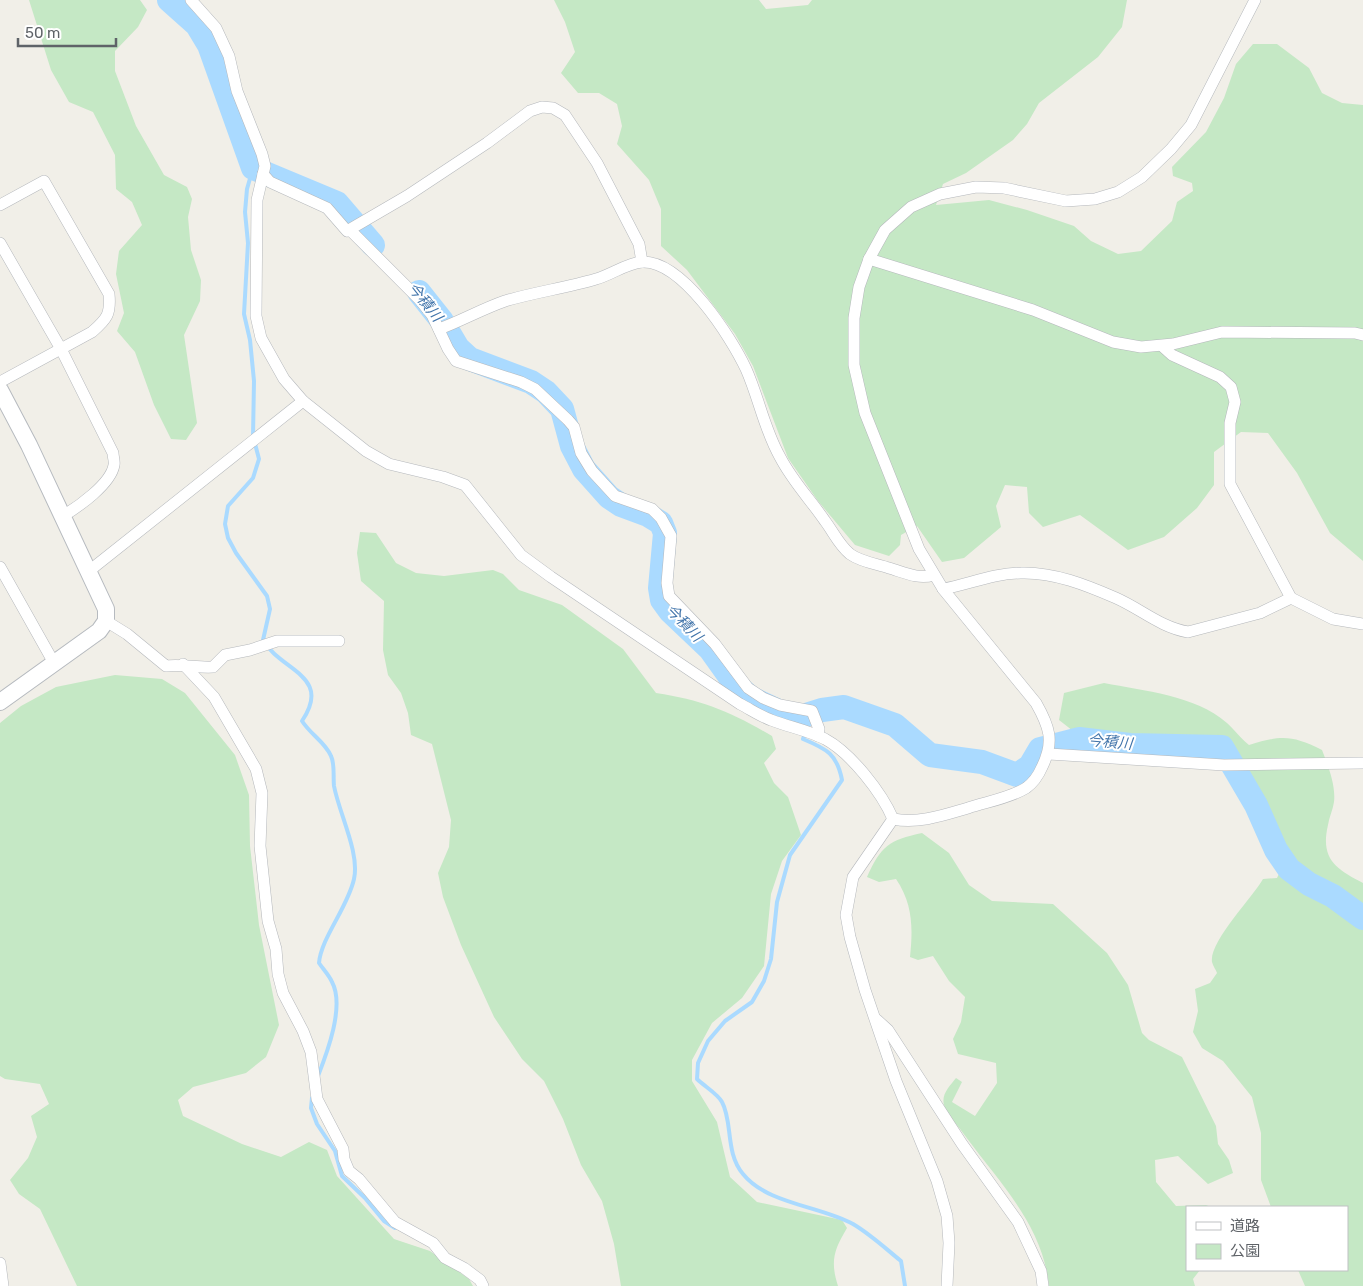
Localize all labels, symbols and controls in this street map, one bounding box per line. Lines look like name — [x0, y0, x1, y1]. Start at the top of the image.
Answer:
scale bar — [18, 15, 115, 47]
text: 50 m — [25, 24, 60, 42]
water label: 今積川 — [404, 279, 447, 327]
water label: 今積川 — [662, 601, 707, 647]
water label: 今積川 — [1087, 731, 1135, 753]
legend — [1186, 1206, 1348, 1271]
text: 道路 — [1230, 1217, 1260, 1235]
text: 公園 — [1230, 1242, 1260, 1260]

